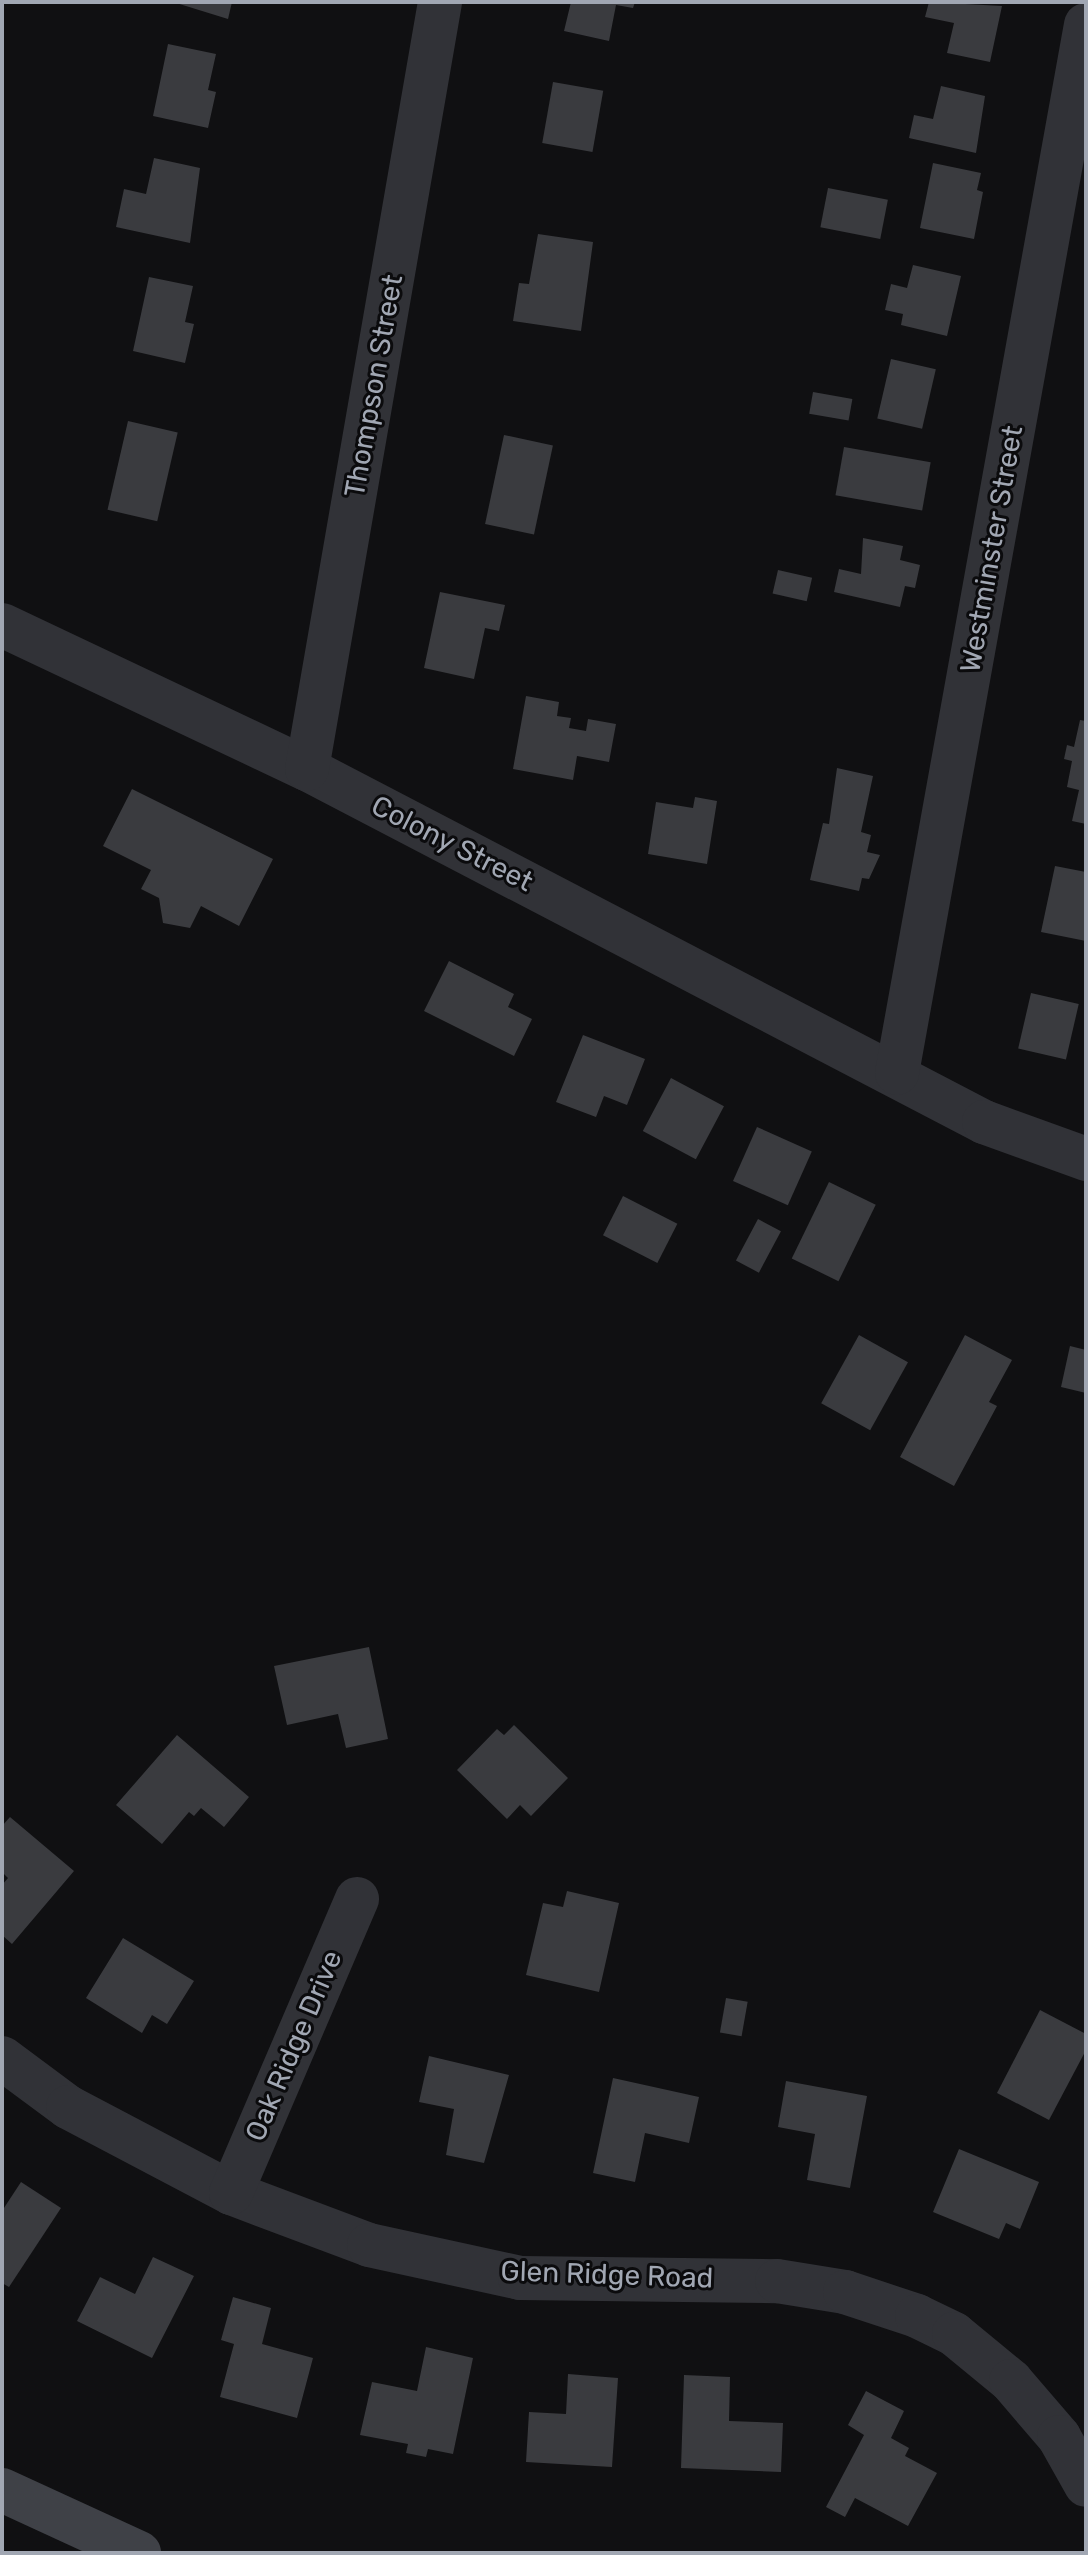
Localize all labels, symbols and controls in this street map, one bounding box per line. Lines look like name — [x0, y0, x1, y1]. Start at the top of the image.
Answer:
street label: Thompson Street — [338, 272, 410, 500]
street label: Westminster Street — [954, 423, 1030, 675]
street label: Colony Street — [365, 789, 539, 899]
street label: Oak Ridge Drive — [239, 1945, 349, 2147]
street label: Glen Ridge Road — [500, 2254, 714, 2296]

